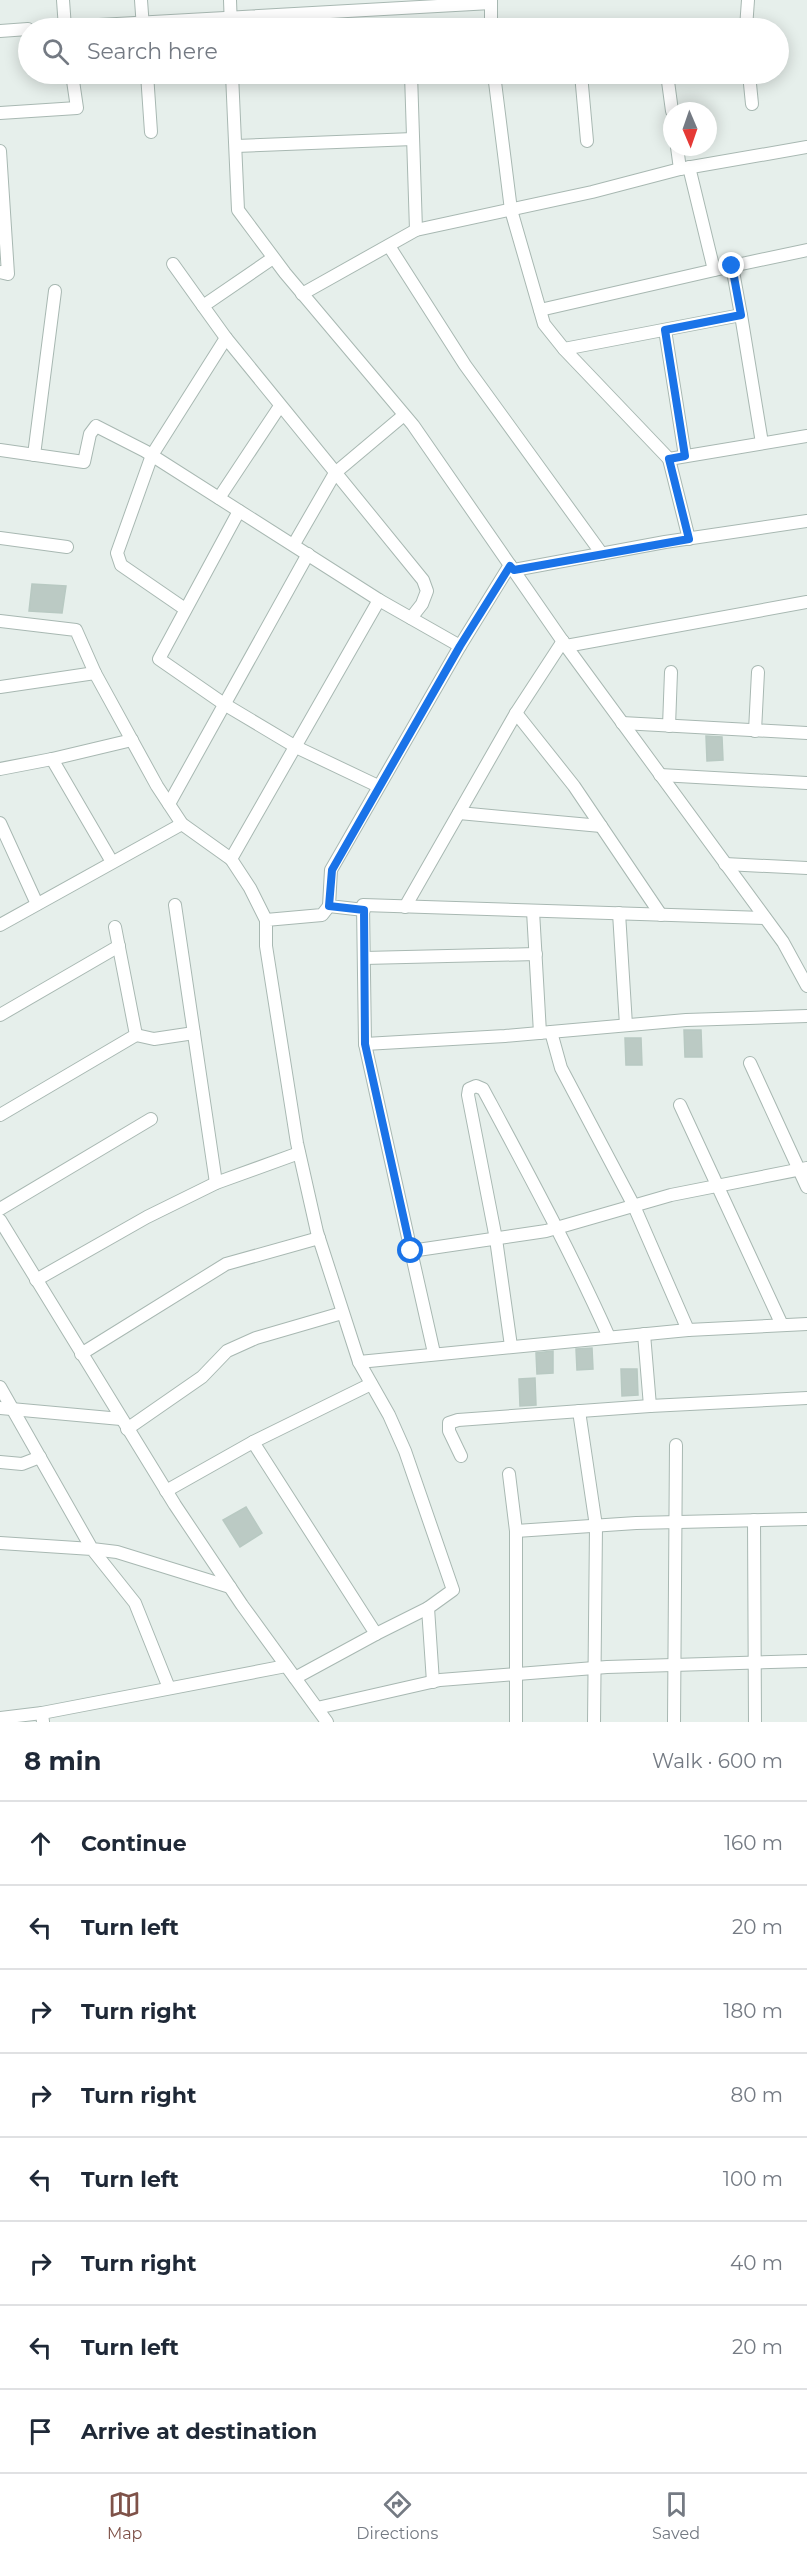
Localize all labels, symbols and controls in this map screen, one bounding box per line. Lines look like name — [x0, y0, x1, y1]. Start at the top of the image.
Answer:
search box — [18, 18, 789, 84]
icon: search — [39, 35, 72, 68]
text: Search here — [87, 38, 218, 65]
north arrow — [663, 102, 717, 156]
route end — [718, 252, 744, 278]
route start — [397, 1237, 423, 1263]
text: 8 min — [24, 1745, 102, 1777]
text: Walk · 600 m — [652, 1749, 783, 1773]
icon: ahead — [24, 1827, 57, 1860]
text: Continue — [81, 1830, 187, 1857]
text: 160 m — [724, 1831, 783, 1855]
icon: left — [24, 1911, 57, 1944]
text: Turn left — [81, 1914, 179, 1941]
text: 20 m — [732, 1915, 783, 1939]
icon: right — [24, 1995, 57, 2028]
text: Turn right — [81, 1998, 196, 2025]
text: 180 m — [723, 1999, 783, 2023]
icon: right — [24, 2079, 57, 2112]
text: Turn right — [81, 2082, 196, 2109]
text: 80 m — [731, 2083, 783, 2107]
icon: left — [24, 2163, 57, 2196]
text: Turn left — [81, 2166, 179, 2193]
text: 100 m — [723, 2167, 783, 2191]
icon: right — [24, 2247, 57, 2280]
text: Turn right — [81, 2250, 196, 2277]
text: 40 m — [730, 2251, 783, 2275]
icon: left — [24, 2331, 57, 2364]
text: Turn left — [81, 2334, 179, 2361]
text: 20 m — [732, 2335, 783, 2359]
icon: arrive — [24, 2415, 57, 2448]
text: Arrive at destination — [81, 2418, 317, 2445]
tab: Map — [107, 2488, 142, 2543]
tab: Directions — [356, 2488, 438, 2543]
tab: Saved — [652, 2488, 700, 2543]

